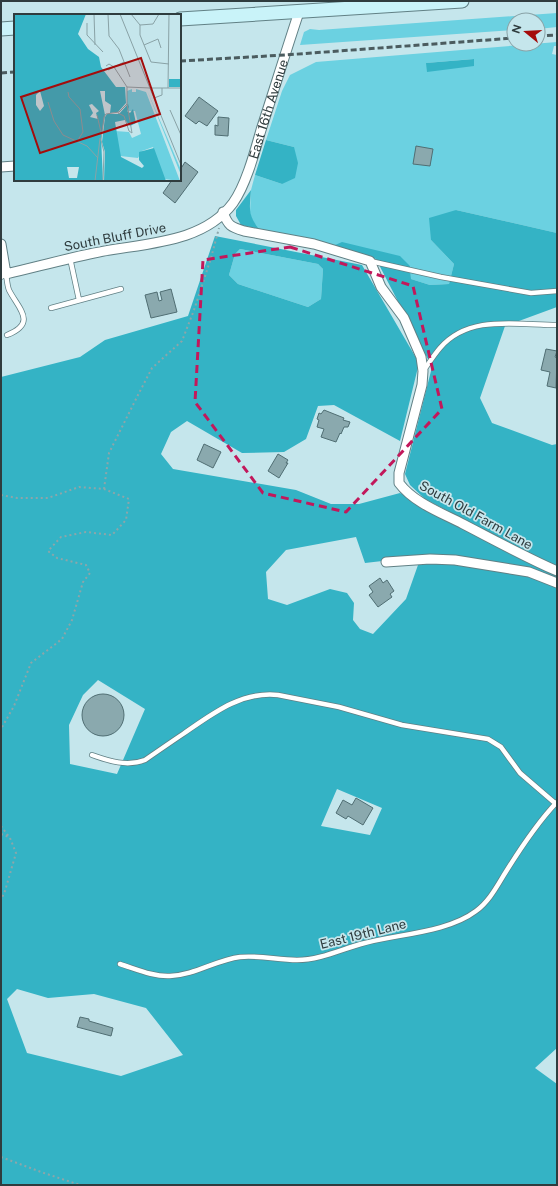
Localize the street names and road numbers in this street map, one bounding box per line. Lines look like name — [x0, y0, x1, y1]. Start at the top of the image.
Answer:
street label: East 16th Avenue — [245, 57, 291, 161]
street label: South Bluff Drive — [63, 220, 167, 254]
street label: South Old Farm Lane — [417, 478, 535, 552]
street label: East 19th Lane — [318, 916, 408, 952]

